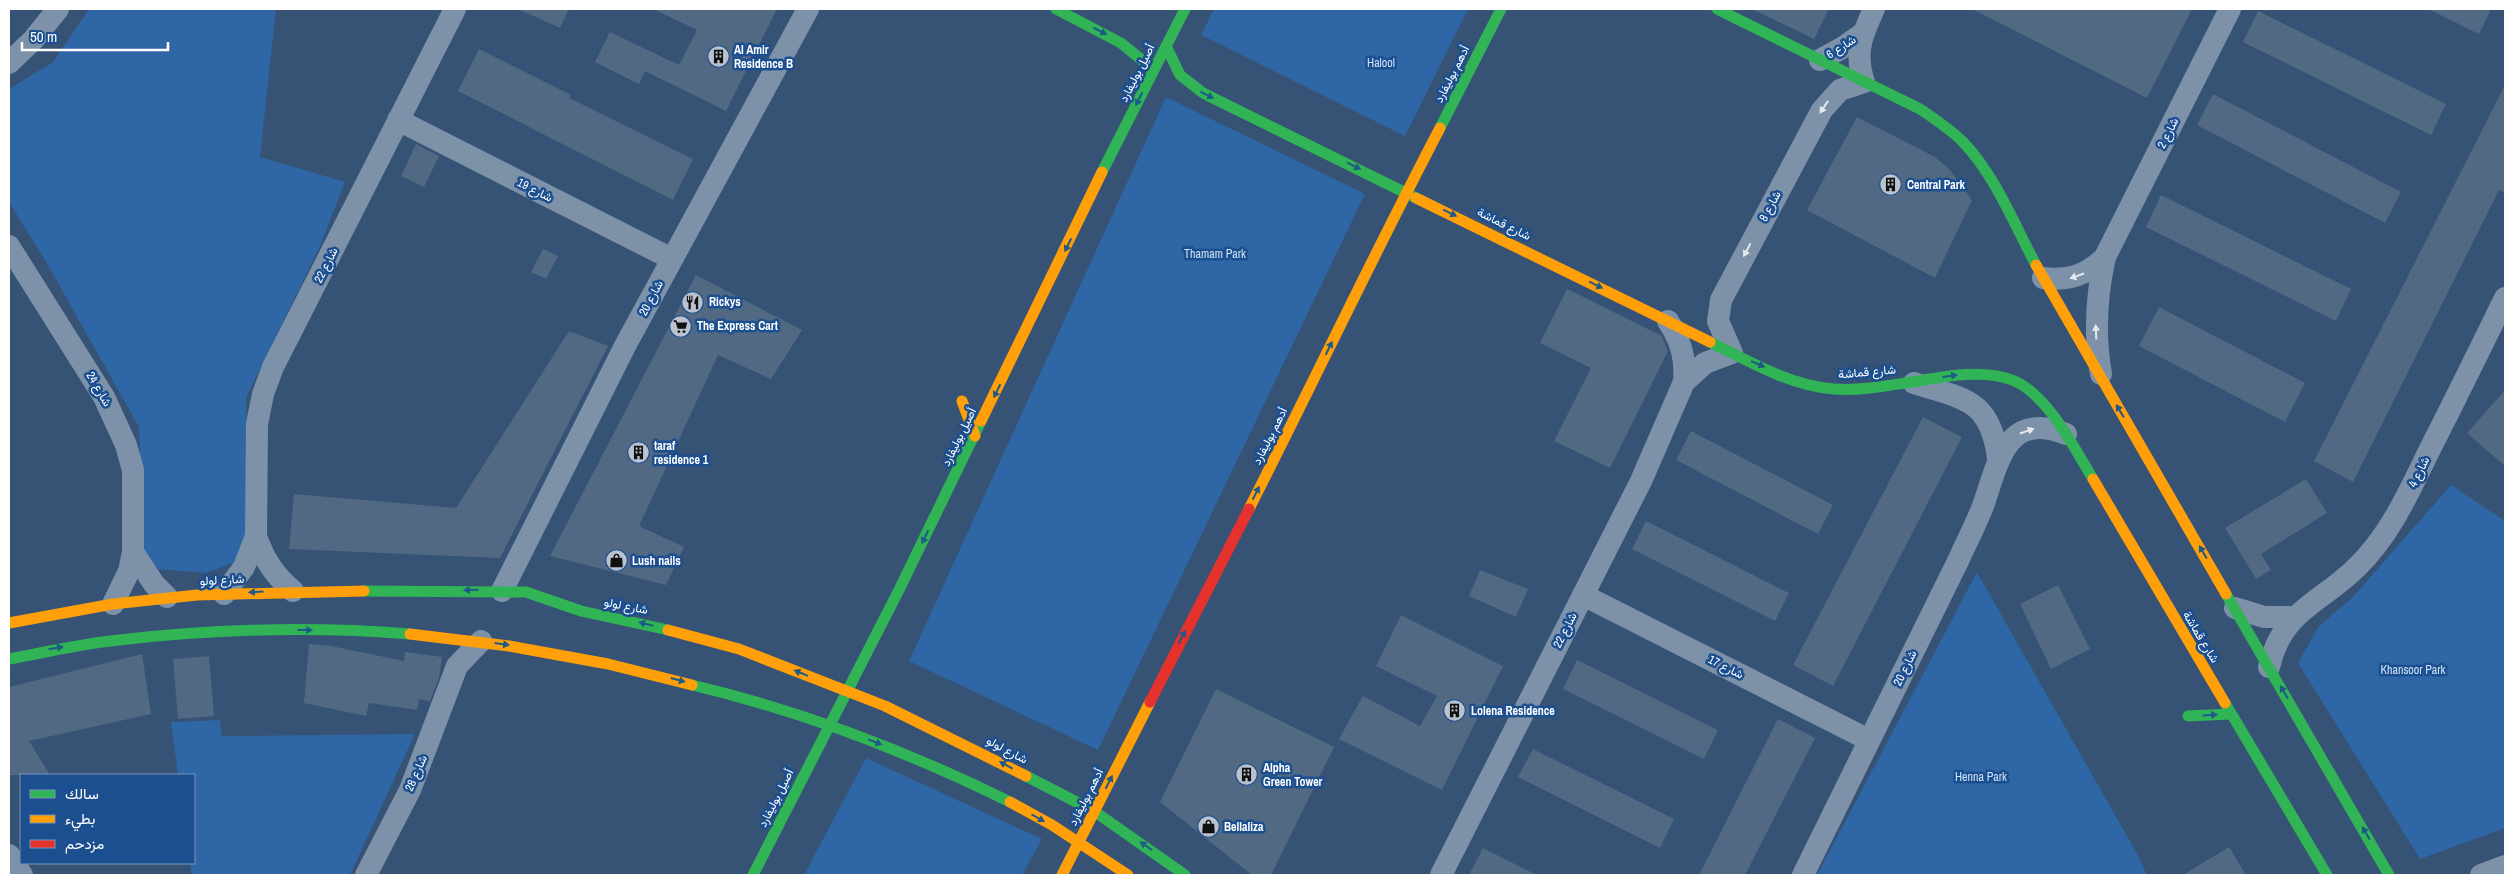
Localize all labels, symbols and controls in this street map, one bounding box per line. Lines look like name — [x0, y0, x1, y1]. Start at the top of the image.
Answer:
scale bar — [22, 20, 169, 52]
text: 50 m — [30, 26, 57, 47]
one-way arrow — [1093, 27, 1107, 35]
street label: شارع 6 — [1823, 32, 1859, 63]
street label: أصيل بوليفارد — [1116, 41, 1159, 105]
place label: Al Amir Residence B — [734, 42, 793, 72]
street label: أدهم بوليفارد — [1431, 43, 1473, 105]
building icon: Al Amir Residence B — [706, 45, 730, 69]
park label: Halool — [1367, 55, 1395, 71]
one-way arrow — [1200, 91, 1214, 99]
one-way arrow — [1135, 92, 1143, 106]
one-way arrow — [1820, 100, 1829, 113]
street label: شارع 2 — [2154, 115, 2183, 152]
one-way arrow — [1346, 161, 1361, 170]
building icon: Central Park — [1879, 173, 1903, 197]
street label: شارع 19 — [514, 174, 555, 207]
place label: Central Park — [1907, 177, 1966, 193]
street label: شارع 8 — [1755, 188, 1786, 225]
street label: شارع قماشة — [1474, 204, 1534, 245]
one-way arrow — [1443, 209, 1457, 217]
one-way arrow — [1064, 238, 1072, 252]
one-way arrow — [1743, 242, 1751, 257]
street label: شارع 22 — [310, 245, 343, 286]
park label: Thamam Park — [1184, 246, 1246, 262]
one-way arrow — [2069, 272, 2084, 280]
street label: شارع 20 — [635, 278, 668, 319]
one-way arrow — [1589, 281, 1603, 289]
restaurant icon: Rickys — [681, 290, 705, 314]
place label: Rickys — [709, 294, 741, 310]
supermarket icon: The Express Cart — [669, 314, 693, 338]
place label: The Express Cart — [697, 318, 779, 334]
one-way arrow — [2092, 324, 2100, 340]
one-way arrow — [1325, 340, 1333, 355]
one-way arrow — [1751, 360, 1765, 368]
street label: شارع قماشة — [1837, 362, 1897, 383]
street label: شارع 24 — [82, 369, 115, 410]
one-way arrow — [1943, 371, 1959, 379]
one-way arrow — [993, 384, 1001, 398]
street label: أصيل بوليفارد — [938, 405, 980, 469]
street label: أدهم بوليفارد — [1249, 405, 1291, 467]
one-way arrow — [2116, 405, 2125, 418]
one-way arrow — [2019, 427, 2034, 434]
place label: taraf residence 1 — [654, 438, 709, 468]
building icon: taraf residence 1 — [626, 441, 650, 465]
street label: شارع 4 — [2405, 454, 2434, 490]
one-way arrow — [1252, 486, 1260, 500]
one-way arrow — [921, 530, 929, 544]
one-way arrow — [2198, 545, 2207, 558]
shop icon: Lush nails — [604, 549, 628, 573]
place label: Lush nails — [632, 553, 681, 569]
street label: شارع لولو — [199, 571, 245, 590]
one-way arrow — [463, 586, 479, 594]
one-way arrow — [248, 589, 264, 597]
street label: شارع لولو — [602, 594, 649, 619]
street label: شارع قماشة — [2178, 608, 2223, 667]
street label: شارع 22 — [1549, 610, 1582, 651]
one-way arrow — [639, 620, 654, 628]
one-way arrow — [297, 626, 313, 634]
one-way arrow — [1178, 630, 1186, 645]
one-way arrow — [494, 640, 510, 648]
one-way arrow — [49, 644, 65, 652]
street label: شارع 20 — [1890, 647, 1921, 689]
street label: شارع 17 — [1705, 651, 1746, 684]
park label: Khansoor Park — [2380, 662, 2446, 678]
one-way arrow — [794, 668, 808, 676]
one-way arrow — [671, 676, 686, 684]
one-way arrow — [2279, 686, 2288, 699]
building icon: Lolena Residence — [1443, 699, 1467, 723]
place label: Lolena Residence — [1471, 703, 1555, 719]
one-way arrow — [2202, 711, 2218, 719]
street label: شارع لولو — [983, 732, 1030, 768]
one-way arrow — [868, 739, 883, 746]
street label: شارع 28 — [401, 752, 432, 794]
place label: Alpha Green Tower — [1263, 760, 1323, 790]
one-way arrow — [998, 761, 1013, 769]
building icon: Alpha Green Tower — [1235, 763, 1259, 787]
street label: أصيل بوليفارد — [755, 766, 798, 830]
street label: أدهم بوليفارد — [1065, 766, 1107, 828]
park label: Henna Park — [1955, 769, 2007, 785]
legend — [20, 774, 195, 864]
one-way arrow — [1105, 775, 1113, 790]
text: سالك — [65, 783, 99, 804]
text: بطيء — [65, 808, 95, 832]
one-way arrow — [1032, 813, 1045, 822]
shop icon: Bellaliza — [1196, 815, 1220, 839]
place label: Bellaliza — [1224, 819, 1264, 835]
one-way arrow — [2361, 826, 2370, 839]
text: مزدحم — [65, 833, 104, 854]
one-way arrow — [1139, 841, 1153, 851]

